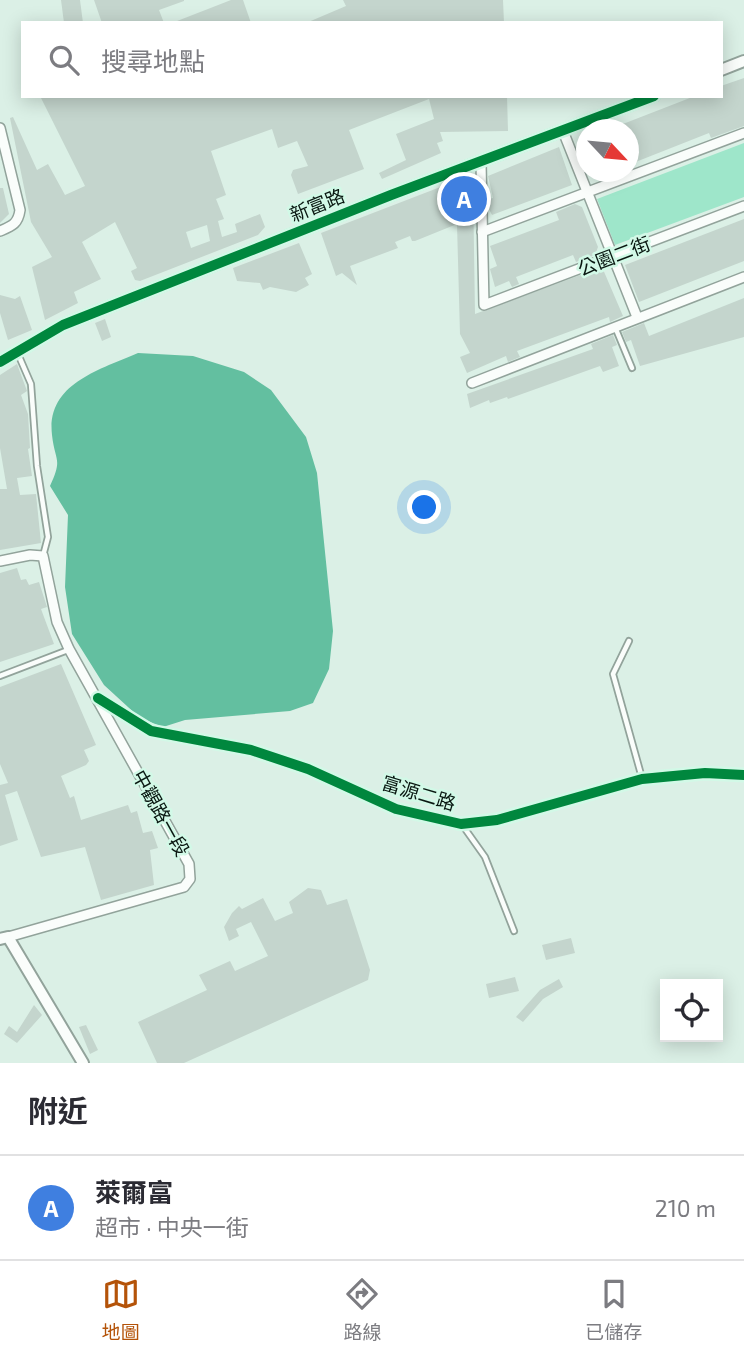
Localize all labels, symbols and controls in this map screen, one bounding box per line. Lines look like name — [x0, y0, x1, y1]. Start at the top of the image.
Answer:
search box — [21, 21, 723, 98]
icon: search — [45, 41, 83, 79]
text: 搜尋地點 — [101, 45, 205, 76]
north arrow — [576, 119, 639, 182]
pin: A — [441, 173, 487, 225]
street label: 新富路 — [286, 183, 348, 226]
street label: 公園二街 — [574, 231, 653, 280]
your location — [407, 490, 441, 524]
street label: 中觀路一段 — [128, 766, 195, 860]
street label: 富源二路 — [379, 770, 459, 815]
map controls — [660, 979, 723, 1042]
button: locate — [660, 979, 723, 1042]
text: 附近 — [28, 1092, 88, 1128]
text: 萊爾富 — [95, 1176, 173, 1207]
text: A — [43, 1194, 59, 1222]
text: 210 m — [655, 1194, 716, 1222]
text: 超市 · 中央一街 — [95, 1213, 249, 1241]
tab: 地圖 — [102, 1275, 140, 1344]
tab: 路線 — [343, 1275, 381, 1344]
tab: 已儲存 — [585, 1275, 642, 1344]

